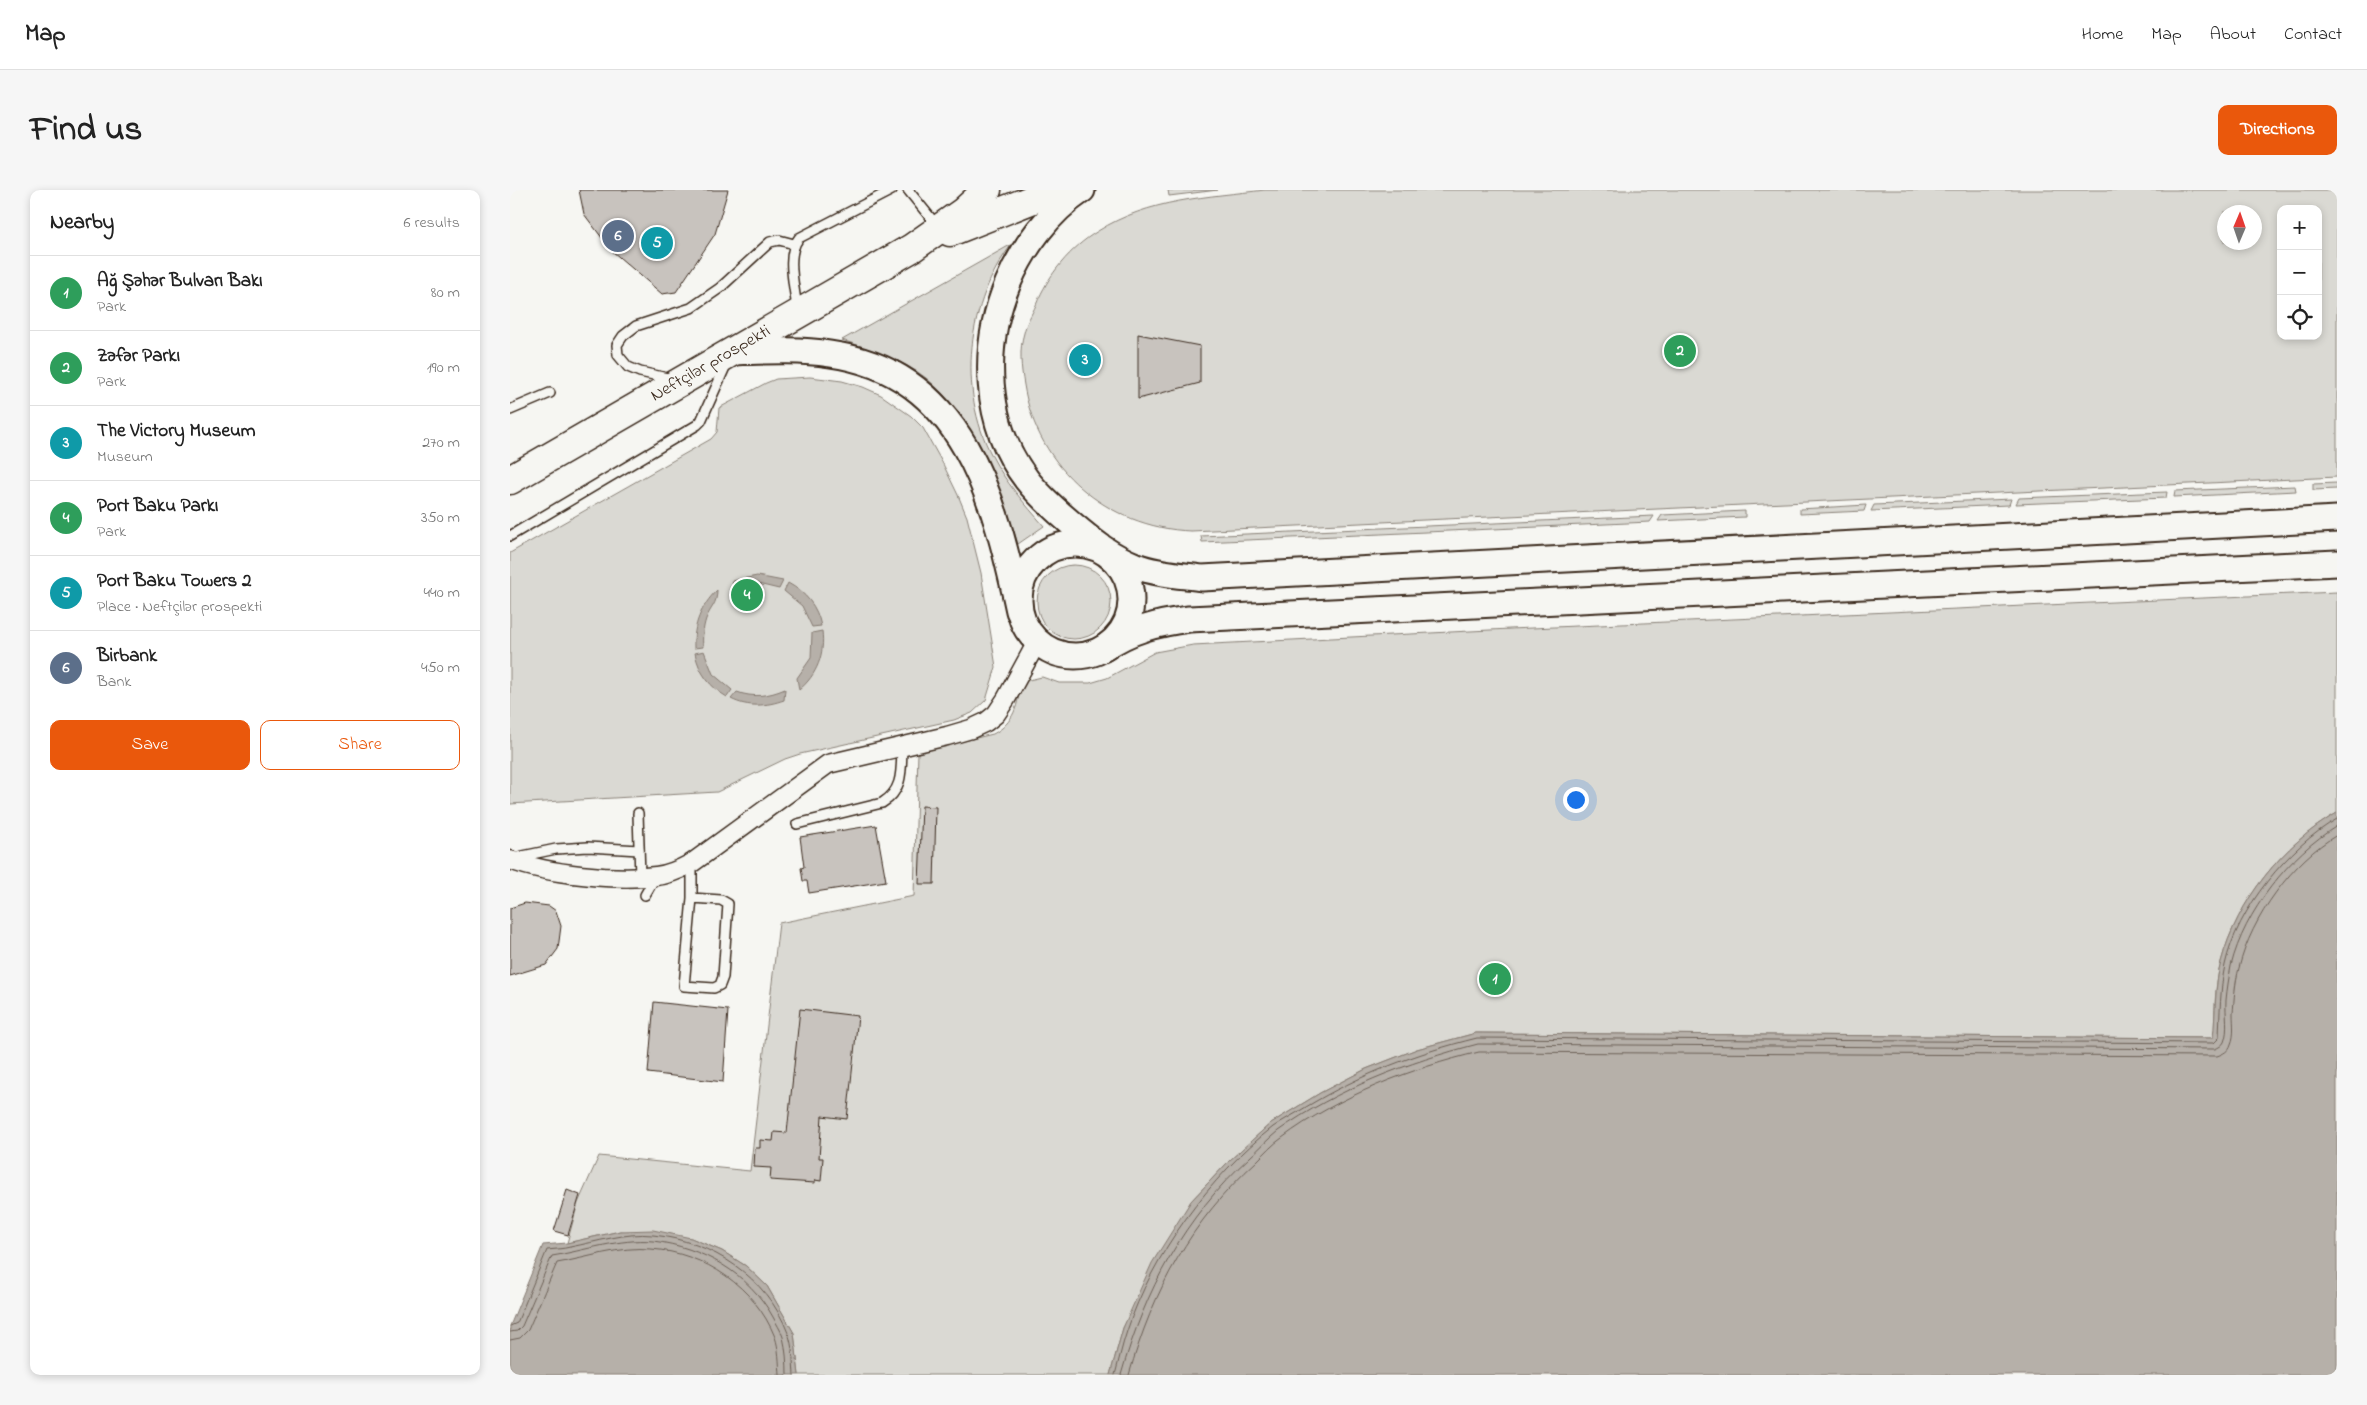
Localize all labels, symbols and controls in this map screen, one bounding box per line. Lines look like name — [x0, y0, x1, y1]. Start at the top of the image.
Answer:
text: Map — [25, 17, 66, 52]
text: Home — [2082, 22, 2123, 48]
text: Map — [2151, 22, 2182, 48]
text: About — [2210, 22, 2256, 48]
text: Contact — [2284, 22, 2342, 48]
text: Find us — [30, 105, 142, 156]
button: Directions — [2218, 105, 2337, 155]
north arrow — [2217, 205, 2262, 250]
map controls — [2277, 205, 2322, 340]
button: + — [2277, 205, 2322, 250]
text: Nearby — [50, 208, 114, 238]
text: 6 results — [403, 211, 460, 235]
pin: 6 — [602, 217, 634, 255]
pin: 5 — [641, 224, 673, 262]
button: − — [2277, 250, 2322, 295]
text: Ağ Şəhər Bulvarı Bakı — [97, 268, 263, 295]
text: 1 — [63, 281, 69, 305]
text: 80 m — [431, 281, 460, 305]
text: Park — [97, 295, 126, 319]
button: locate — [2277, 295, 2322, 340]
street label: Neftçilər prospekti — [646, 319, 776, 409]
pin: 2 — [1664, 332, 1696, 370]
pin: 3 — [1069, 341, 1101, 379]
text: Zəfər Parkı — [97, 343, 180, 370]
text: 2 — [62, 356, 70, 380]
text: 190 m — [427, 356, 460, 380]
text: Park — [97, 370, 126, 394]
text: The Victory Museum — [97, 418, 255, 445]
text: 3 — [63, 431, 69, 455]
text: 270 m — [422, 431, 460, 455]
text: Museum — [97, 445, 153, 469]
text: Port Baku Parkı — [97, 493, 218, 520]
text: 4 — [63, 506, 69, 530]
text: 350 m — [421, 506, 460, 530]
text: Park — [97, 520, 126, 544]
text: Port Baku Towers 2 — [97, 568, 251, 595]
pin: 4 — [731, 576, 763, 614]
text: 5 — [61, 581, 71, 605]
text: 440 m — [423, 581, 460, 605]
text: Place · Neftçilər prospekti — [97, 595, 262, 619]
text: Birbank — [97, 643, 157, 670]
text: 6 — [62, 656, 70, 680]
text: 450 m — [421, 656, 460, 680]
text: Bank — [97, 670, 131, 694]
button: Save — [50, 720, 250, 770]
button: Share — [260, 720, 460, 770]
your location — [1563, 787, 1589, 813]
pin: 1 — [1479, 960, 1511, 998]

